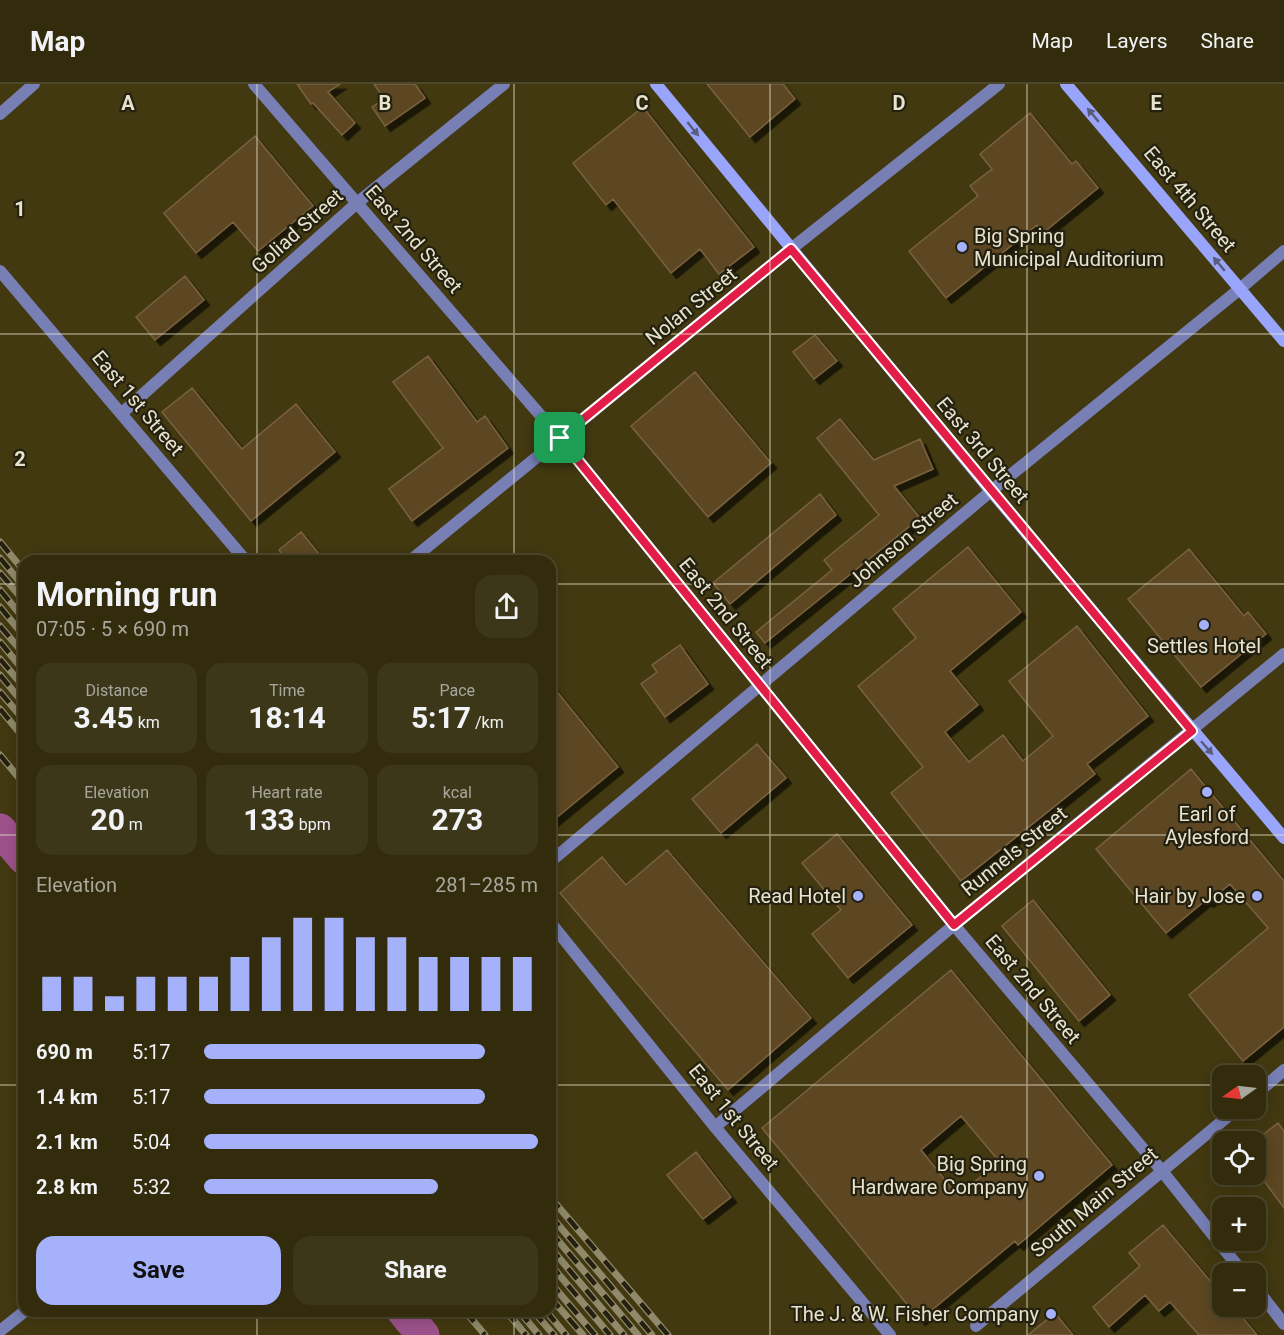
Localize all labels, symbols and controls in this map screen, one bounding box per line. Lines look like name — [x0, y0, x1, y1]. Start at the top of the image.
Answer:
text: Map — [30, 25, 85, 58]
text: Map — [1031, 29, 1073, 53]
text: Layers — [1106, 29, 1167, 53]
text: Share — [1200, 29, 1254, 53]
text: A — [121, 91, 135, 115]
text: B — [379, 91, 391, 115]
text: C — [635, 91, 649, 115]
text: D — [893, 91, 906, 115]
text: E — [1150, 91, 1162, 115]
one-way arrow — [1087, 108, 1100, 123]
one-way arrow — [687, 122, 699, 137]
street label: East 4th Street — [1139, 141, 1241, 257]
street label: East 2nd Street — [361, 180, 467, 298]
street label: Goliad Street — [246, 184, 348, 278]
text: 1 — [14, 197, 26, 221]
place label: Big Spring Municipal Auditorium — [974, 224, 1164, 271]
marker: Big Spring Municipal Auditorium — [955, 240, 969, 254]
one-way arrow — [1213, 256, 1226, 272]
street label: Nolan Street — [641, 262, 741, 350]
street label: East 1st Street — [87, 346, 189, 460]
street label: East 3rd Street — [932, 392, 1034, 508]
pin — [534, 412, 585, 463]
icon: arrive — [543, 421, 576, 454]
text: 2 — [14, 447, 26, 471]
street label: Johnson Street — [844, 487, 962, 593]
street label: East 2nd Street — [674, 553, 778, 673]
text: Morning run — [36, 575, 217, 614]
button: share — [475, 575, 538, 638]
text: 07:05 · 5 × 690 m — [36, 617, 189, 641]
marker: Settles Hotel — [1197, 618, 1211, 632]
place label: Settles Hotel — [1147, 634, 1261, 658]
text: Distance — [86, 681, 148, 700]
text: Time — [269, 681, 305, 700]
text: Pace — [440, 681, 475, 700]
text: 3.45 — [73, 700, 134, 735]
text: 18:14 — [248, 700, 326, 735]
text: 5:17 — [411, 700, 471, 735]
text: km — [134, 713, 160, 732]
text: /km — [471, 713, 504, 732]
one-way arrow — [1200, 740, 1213, 755]
text: Elevation — [84, 783, 149, 802]
text: Heart rate — [251, 783, 323, 802]
text: kcal — [443, 783, 472, 802]
marker: Earl of Aylesford — [1200, 785, 1214, 799]
street label: Runnels Street — [956, 801, 1072, 901]
text: 20 — [90, 802, 125, 837]
text: 133 — [243, 802, 295, 837]
text: 273 — [432, 802, 483, 837]
place label: Earl of Aylesford — [1165, 802, 1249, 849]
text: m — [125, 815, 143, 834]
text: bpm — [295, 815, 331, 834]
text: Elevation — [36, 873, 117, 897]
text: 281–285 m — [435, 873, 538, 897]
place label: Read Hotel — [748, 884, 846, 908]
place label: Hair by Jose — [1134, 884, 1245, 908]
marker: Read Hotel — [851, 889, 865, 903]
marker: Hair by Jose — [1250, 889, 1264, 903]
street label: East 2nd Street — [980, 929, 1086, 1049]
text: 690 m — [36, 1040, 93, 1064]
text: 5:17 — [132, 1040, 171, 1064]
street label: East 1st Street — [684, 1059, 784, 1175]
north arrow — [1212, 1065, 1266, 1119]
map controls — [1212, 1065, 1266, 1317]
text: 1.4 km — [36, 1085, 98, 1109]
text: 5:17 — [132, 1085, 171, 1109]
text: 2.1 km — [36, 1130, 98, 1154]
text: 5:04 — [132, 1130, 171, 1154]
button: locate — [1212, 1131, 1266, 1185]
street label: South Main Street — [1025, 1142, 1163, 1262]
place label: Big Spring Hardware Company — [851, 1152, 1028, 1199]
marker: Big Spring Hardware Company — [1032, 1169, 1046, 1183]
text: 2.8 km — [36, 1175, 98, 1199]
text: 5:32 — [132, 1175, 171, 1199]
button: + — [1212, 1197, 1266, 1251]
button: Save — [36, 1236, 281, 1305]
button: Share — [293, 1236, 538, 1305]
button: − — [1212, 1263, 1266, 1317]
place label: The J. & W. Fisher Company — [791, 1302, 1040, 1326]
marker: The J. & W. Fisher Company — [1044, 1307, 1058, 1321]

